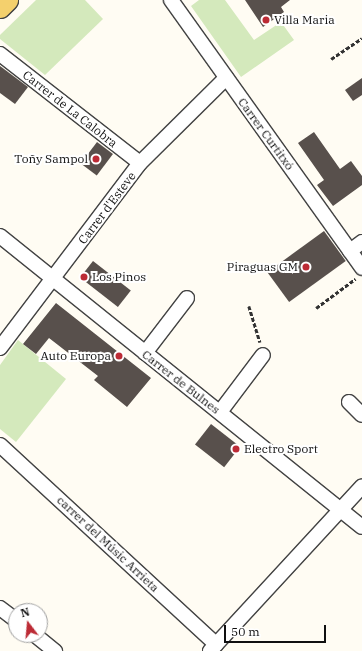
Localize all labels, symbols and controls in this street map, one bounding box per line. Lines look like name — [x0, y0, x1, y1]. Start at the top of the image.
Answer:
place label: Villa Maria — [274, 13, 335, 27]
marker: Villa Maria — [261, 15, 271, 25]
street label: Carrer de La Calobra — [20, 68, 120, 150]
street label: Carrer Curtitxó — [235, 95, 297, 173]
place label: Toñy Sampol — [14, 152, 88, 166]
marker: Toñy Sampol — [91, 154, 101, 164]
street label: Carrer d'Esteve — [75, 169, 139, 247]
place label: Piraguas GM — [227, 260, 298, 274]
marker: Piraguas GM — [301, 262, 311, 272]
place label: Los Pinos — [92, 270, 146, 284]
marker: Los Pinos — [79, 272, 89, 282]
street label: Carrer de Bulnes — [139, 347, 223, 417]
place label: Auto Europa — [41, 349, 111, 363]
marker: Auto Europa — [114, 351, 124, 361]
place label: Electro Sport — [244, 442, 318, 456]
marker: Electro Sport — [231, 444, 241, 454]
street label: carrer del Músic Arrieta — [54, 493, 162, 595]
north arrow — [8, 603, 48, 643]
text: N — [19, 605, 31, 620]
scale bar — [226, 617, 328, 643]
text: 50 m — [231, 624, 260, 639]

